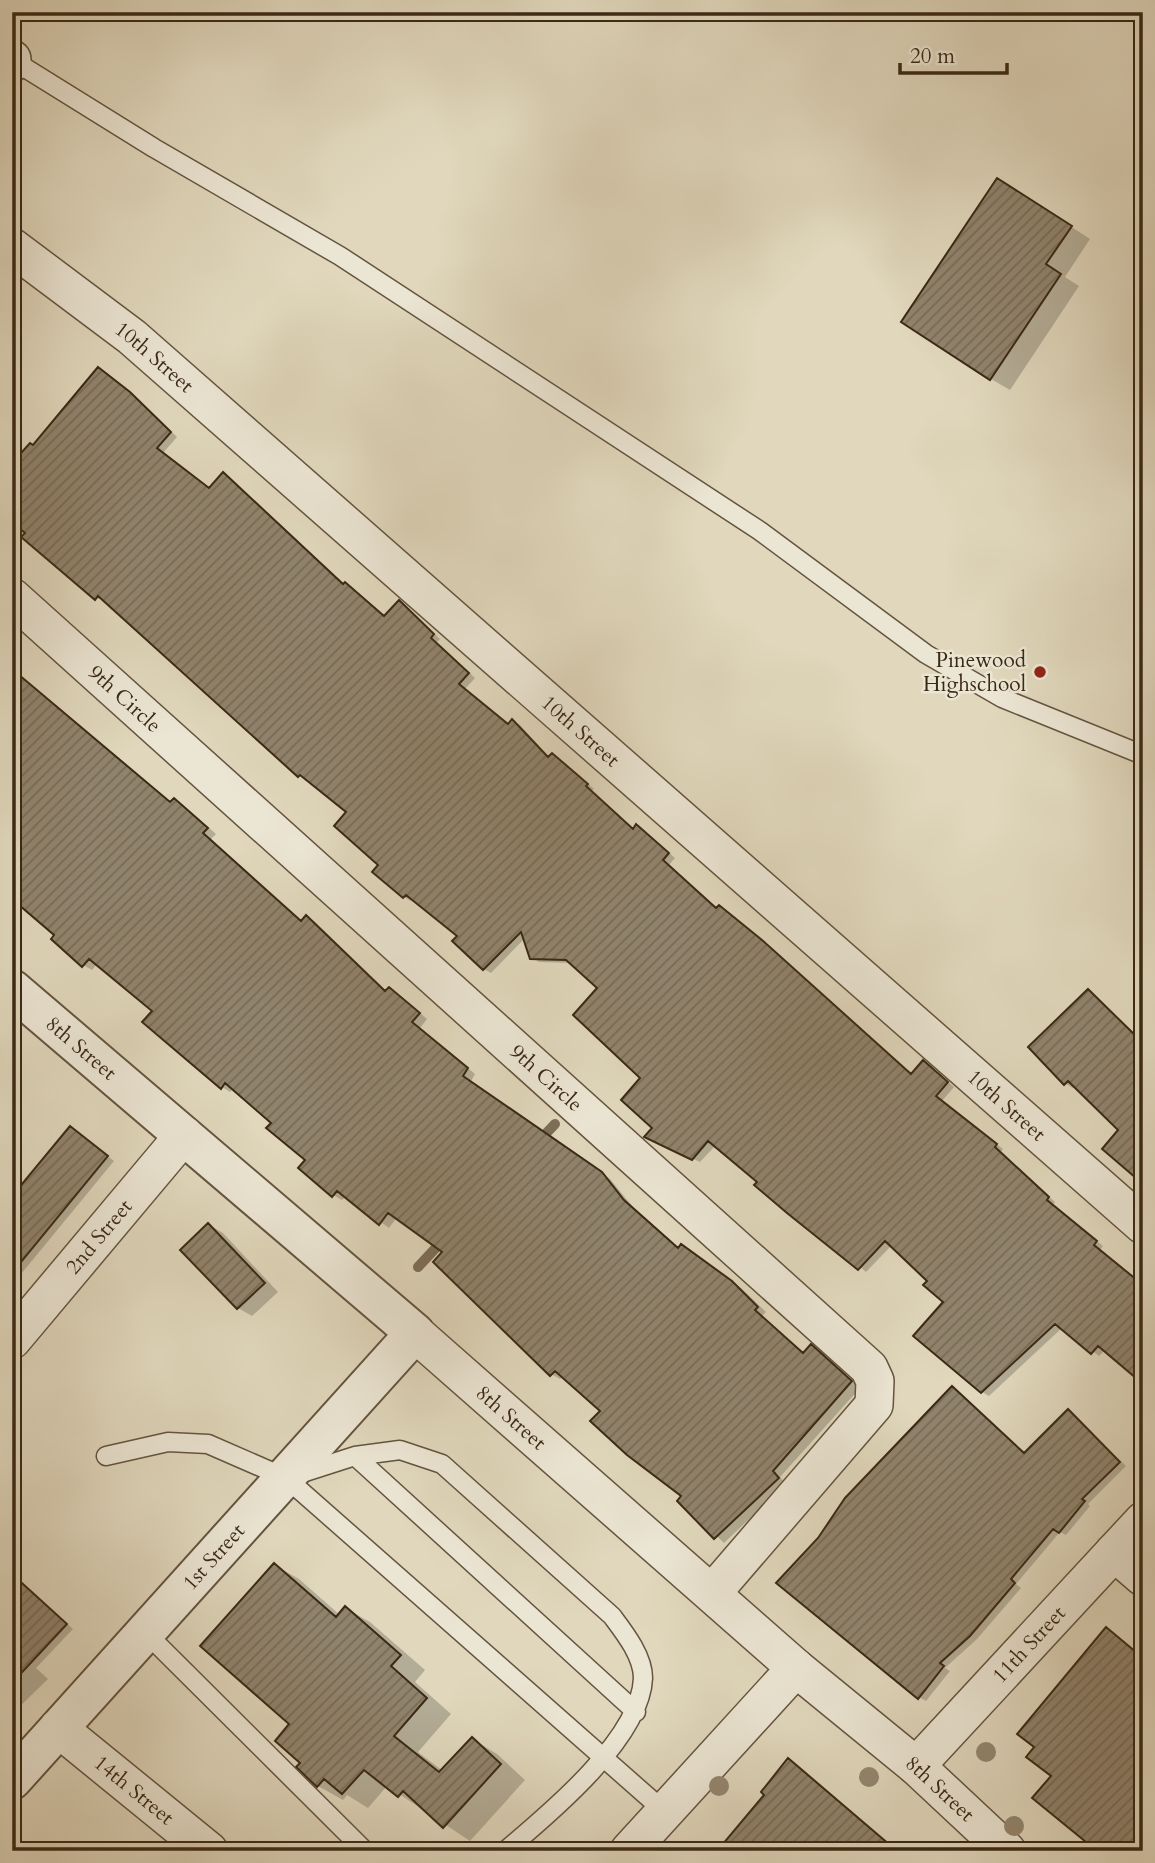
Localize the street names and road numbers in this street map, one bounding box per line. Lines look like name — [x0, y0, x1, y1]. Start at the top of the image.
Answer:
street label: 10th Street — [109, 315, 200, 400]
street label: 9th Circle — [82, 658, 168, 739]
street label: 10th Street — [535, 688, 626, 774]
street label: 8th Street — [39, 1009, 123, 1087]
street label: 9th Circle — [504, 1037, 589, 1118]
street label: 10th Street — [961, 1063, 1052, 1148]
street label: 2nd Street — [59, 1192, 139, 1280]
street label: 8th Street — [470, 1379, 553, 1457]
street label: 1st Street — [176, 1517, 252, 1597]
street label: 11th Street — [986, 1599, 1072, 1689]
street label: 14th Street — [88, 1748, 181, 1832]
street label: 8th Street — [899, 1749, 981, 1828]

